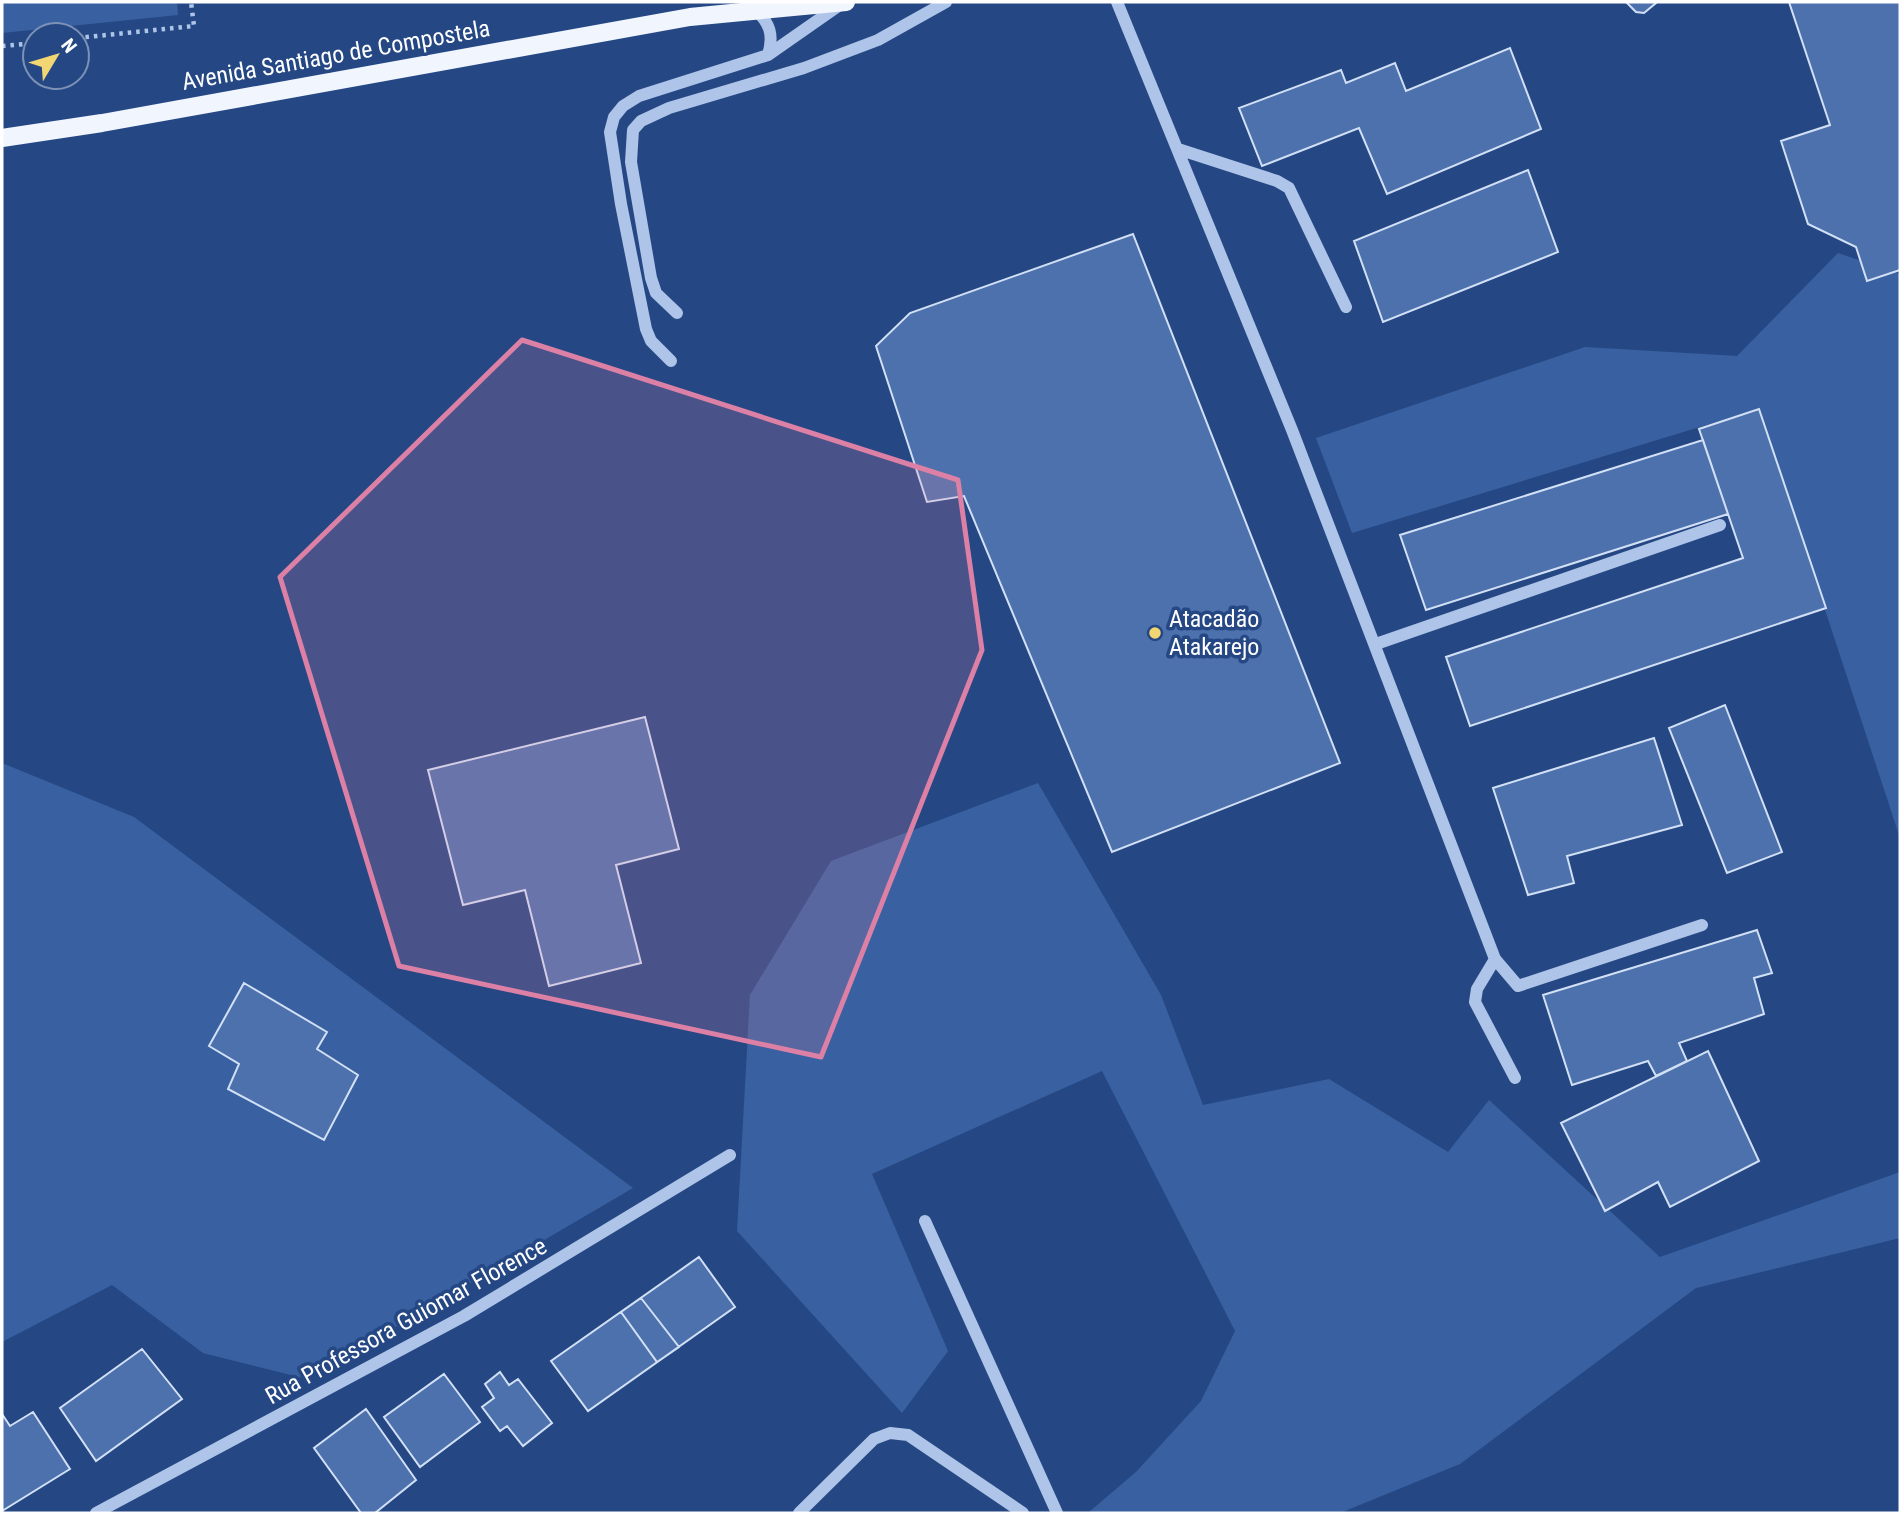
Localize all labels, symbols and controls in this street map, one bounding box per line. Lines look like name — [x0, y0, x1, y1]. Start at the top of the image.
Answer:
street label: Avenida Santiago de Compostela — [180, 14, 492, 96]
north arrow — [21, 21, 91, 91]
text: N — [56, 34, 82, 58]
place label: Atacadão Atakarejo — [1169, 605, 1259, 661]
marker: Atacadão Atakarejo — [1147, 625, 1163, 641]
street label: Rua Professora Guiomar Florence — [260, 1232, 552, 1410]

